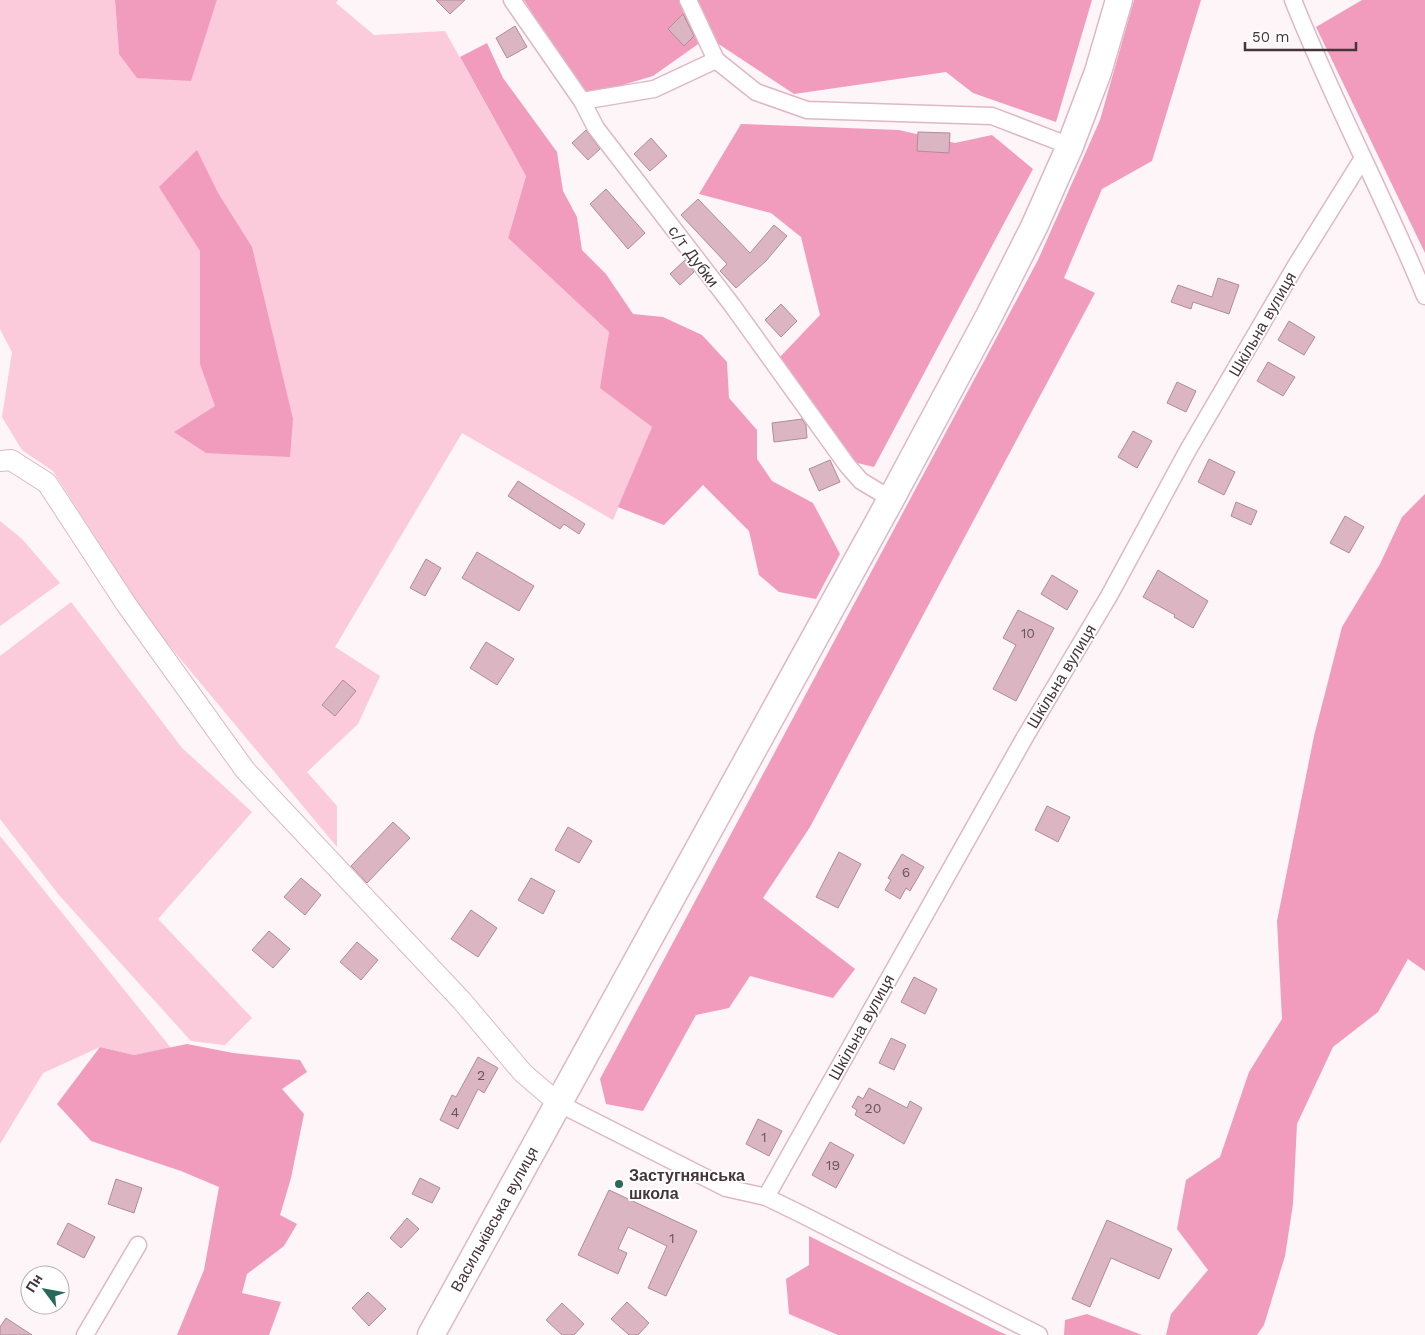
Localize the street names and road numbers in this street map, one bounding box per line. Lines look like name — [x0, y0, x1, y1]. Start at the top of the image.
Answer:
street label: с/т Дубки — [664, 222, 723, 291]
street label: Шкільна вулиця — [1225, 268, 1300, 380]
street label: Шкільна вулиця — [1023, 621, 1100, 732]
street label: Шкільна вулиця — [825, 971, 898, 1083]
street label: Васильківська вулиця — [447, 1143, 542, 1295]

